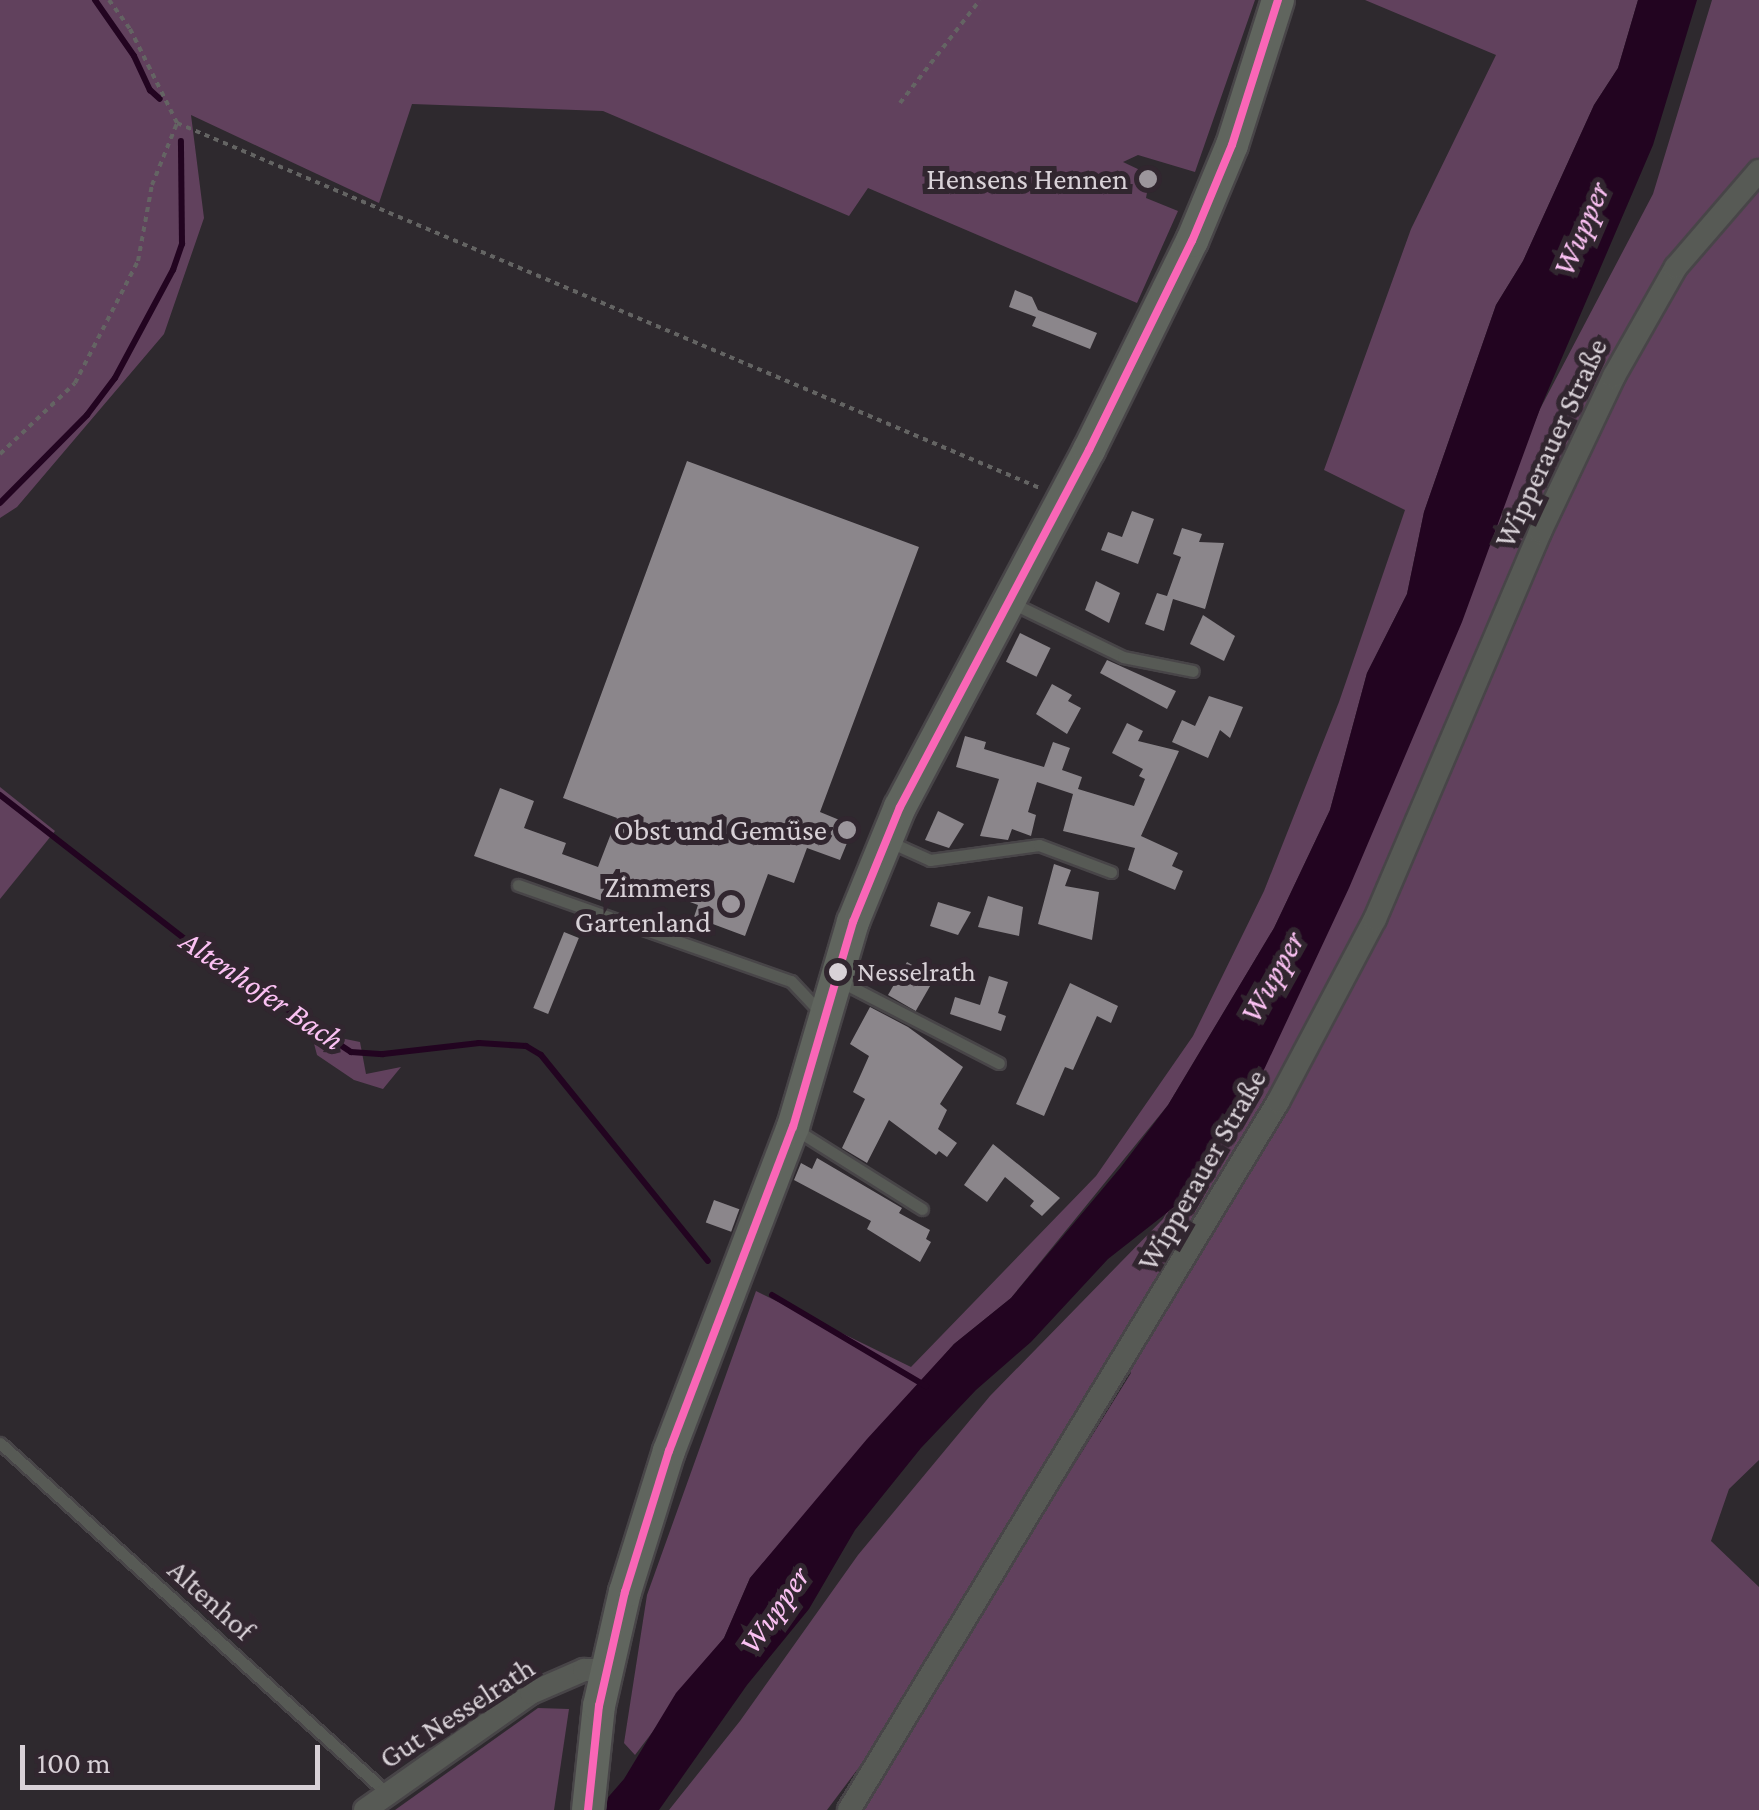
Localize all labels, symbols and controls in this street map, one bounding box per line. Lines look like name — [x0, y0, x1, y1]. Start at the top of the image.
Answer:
place label: Hensens Hennen — [926, 161, 1128, 197]
marker: Hensens Hennen — [1137, 168, 1159, 190]
water label: Wupper — [1544, 176, 1618, 282]
street label: Wipperauer Straße — [1487, 333, 1615, 553]
place label: Obst und Gemüse — [614, 812, 827, 848]
marker: Obst und Gemüse — [836, 819, 858, 841]
place label: Zimmers Gartenland — [575, 869, 711, 940]
marker: Zimmers Gartenland — [720, 893, 742, 915]
water label: Altenhofer Bach — [173, 921, 351, 1059]
water label: Wupper — [1231, 925, 1313, 1029]
place label: Nesselrath — [857, 955, 976, 989]
marker: Nesselrath — [828, 962, 848, 982]
street label: Wipperauer Straße — [1130, 1063, 1274, 1277]
street label: Altenhof — [160, 1552, 262, 1648]
water label: Wupper — [730, 1559, 818, 1661]
street label: Gut Nesselrath — [373, 1649, 541, 1777]
scale bar — [25, 1725, 325, 1787]
text: 100 m — [37, 1746, 111, 1779]

